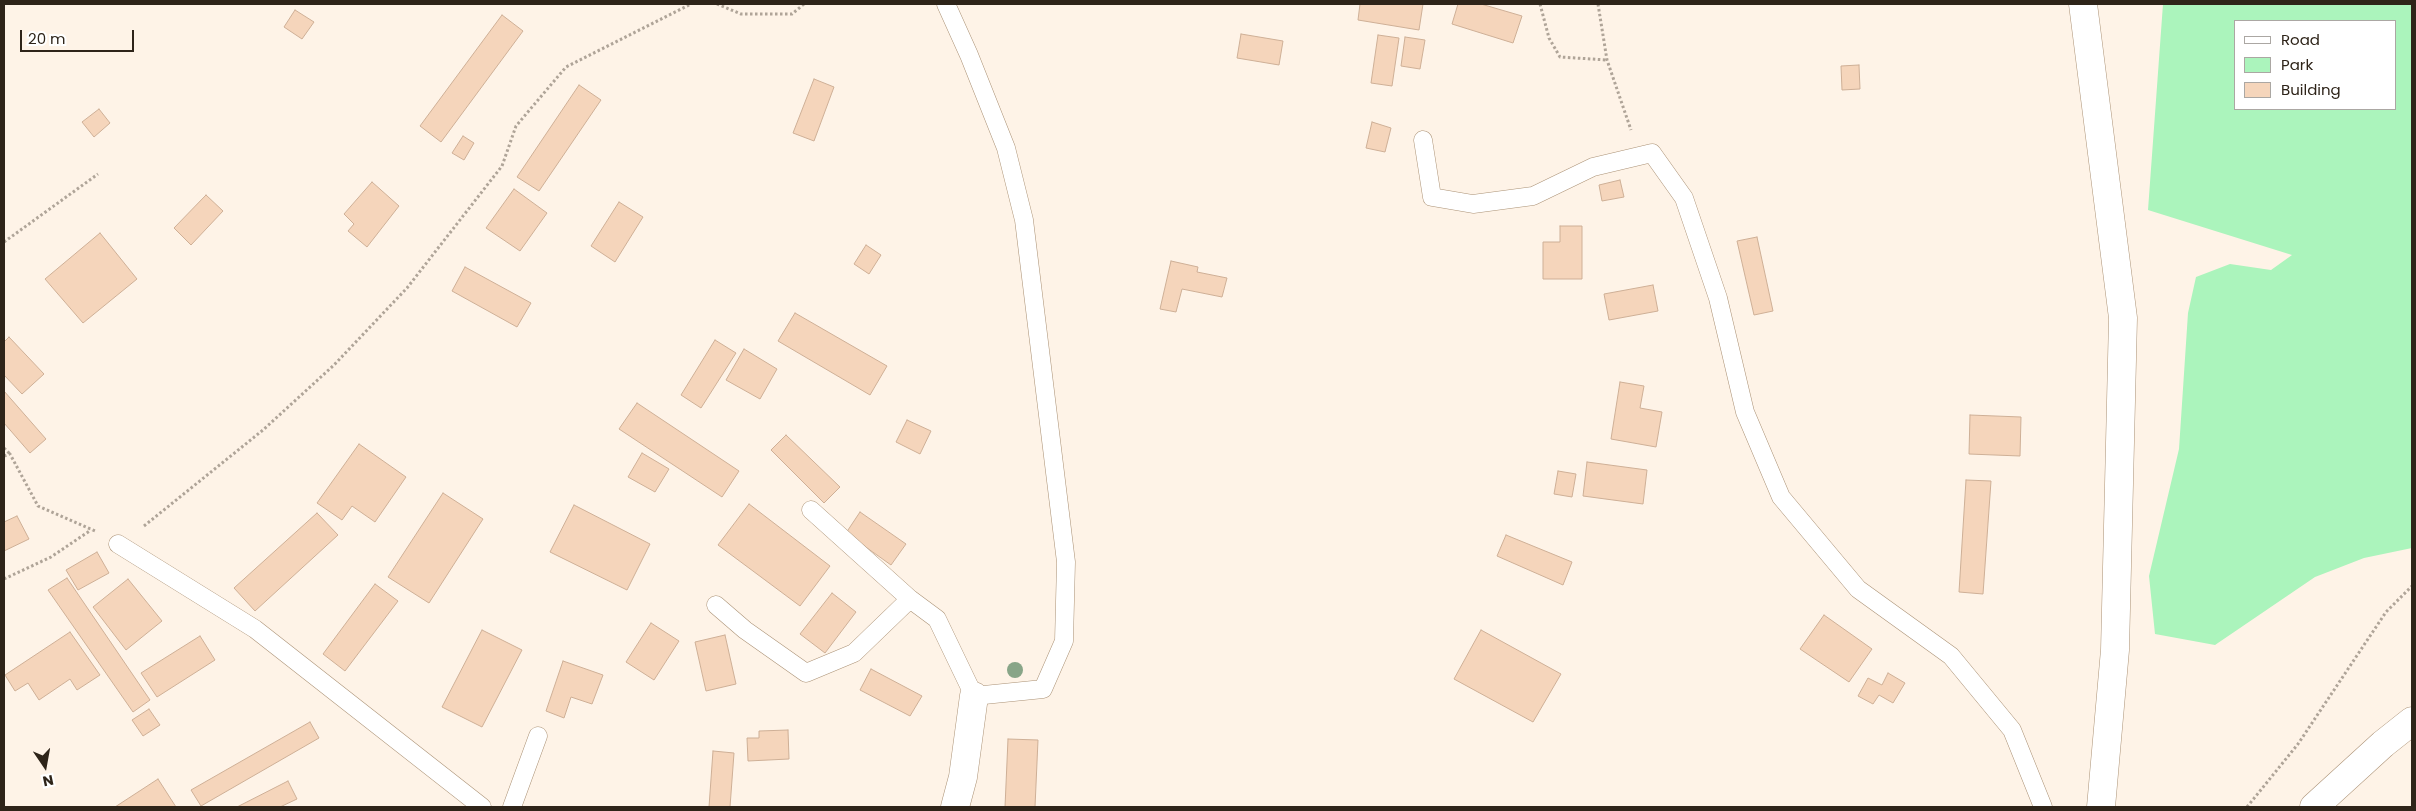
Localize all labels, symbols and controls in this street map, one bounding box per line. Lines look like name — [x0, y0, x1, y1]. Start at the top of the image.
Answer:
scale bar — [22, 20, 136, 52]
legend — [2234, 20, 2396, 110]
text: 20 m — [28, 28, 66, 49]
text: Road — [2281, 29, 2320, 50]
text: Park — [2281, 54, 2313, 75]
text: Building — [2281, 79, 2341, 100]
north arrow — [20, 741, 70, 791]
text: N — [41, 770, 55, 792]

